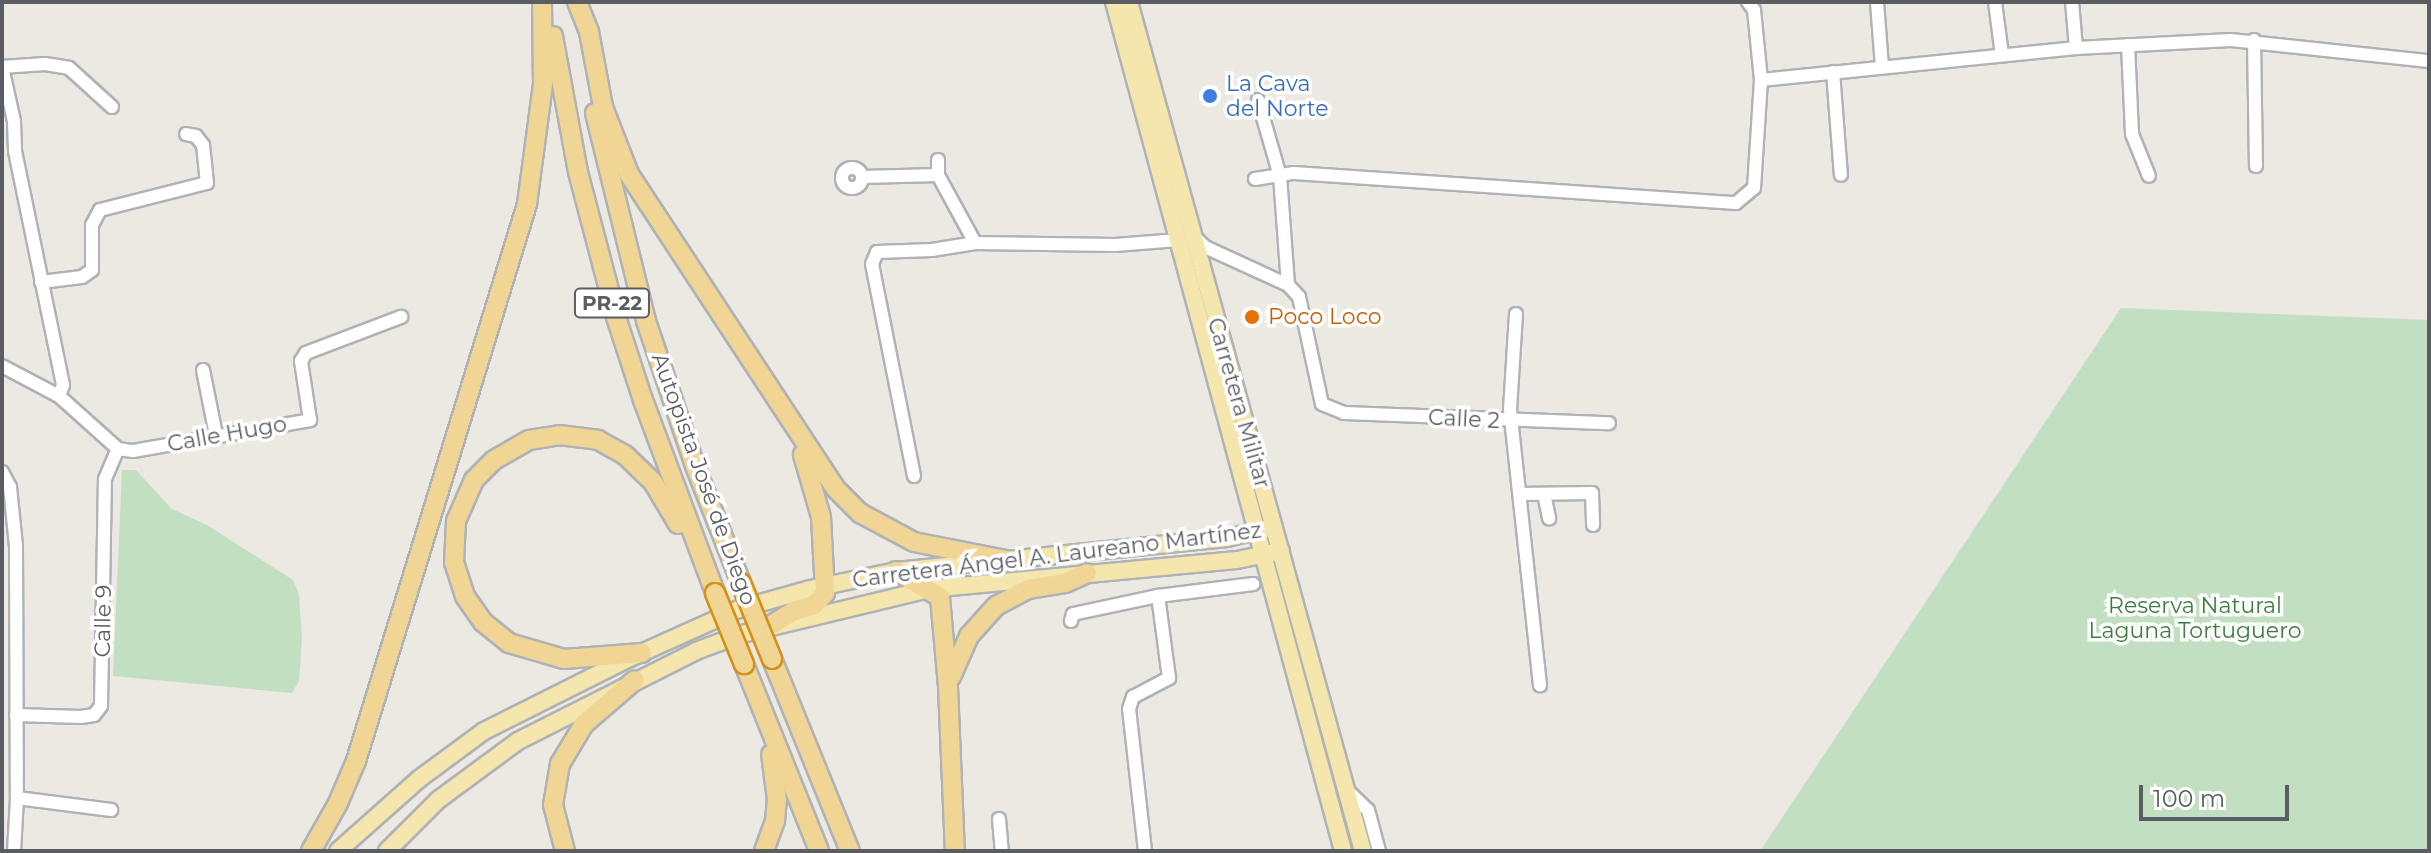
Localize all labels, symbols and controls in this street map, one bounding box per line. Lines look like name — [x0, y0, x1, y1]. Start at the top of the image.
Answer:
place label: La Cava del Norte — [1226, 70, 1329, 122]
marker: La Cava del Norte — [1201, 87, 1219, 105]
road number: PR-22 — [572, 287, 652, 319]
place label: Poco Loco — [1268, 304, 1382, 330]
marker: Poco Loco — [1243, 308, 1261, 326]
street label: Carretera Militar — [1202, 315, 1276, 491]
street label: Autopista José de Diego — [646, 349, 762, 609]
street label: Calle 2 — [1427, 404, 1501, 434]
street label: Calle Hugo — [165, 411, 289, 457]
street label: Carretera Ángel A. Laureano Martínez — [851, 517, 1263, 593]
street label: Calle 9 — [89, 584, 117, 658]
park label: Reserva Natural Laguna Tortuguero — [2089, 592, 2301, 644]
scale bar — [2143, 769, 2293, 819]
text: 100 m — [2153, 784, 2225, 813]

